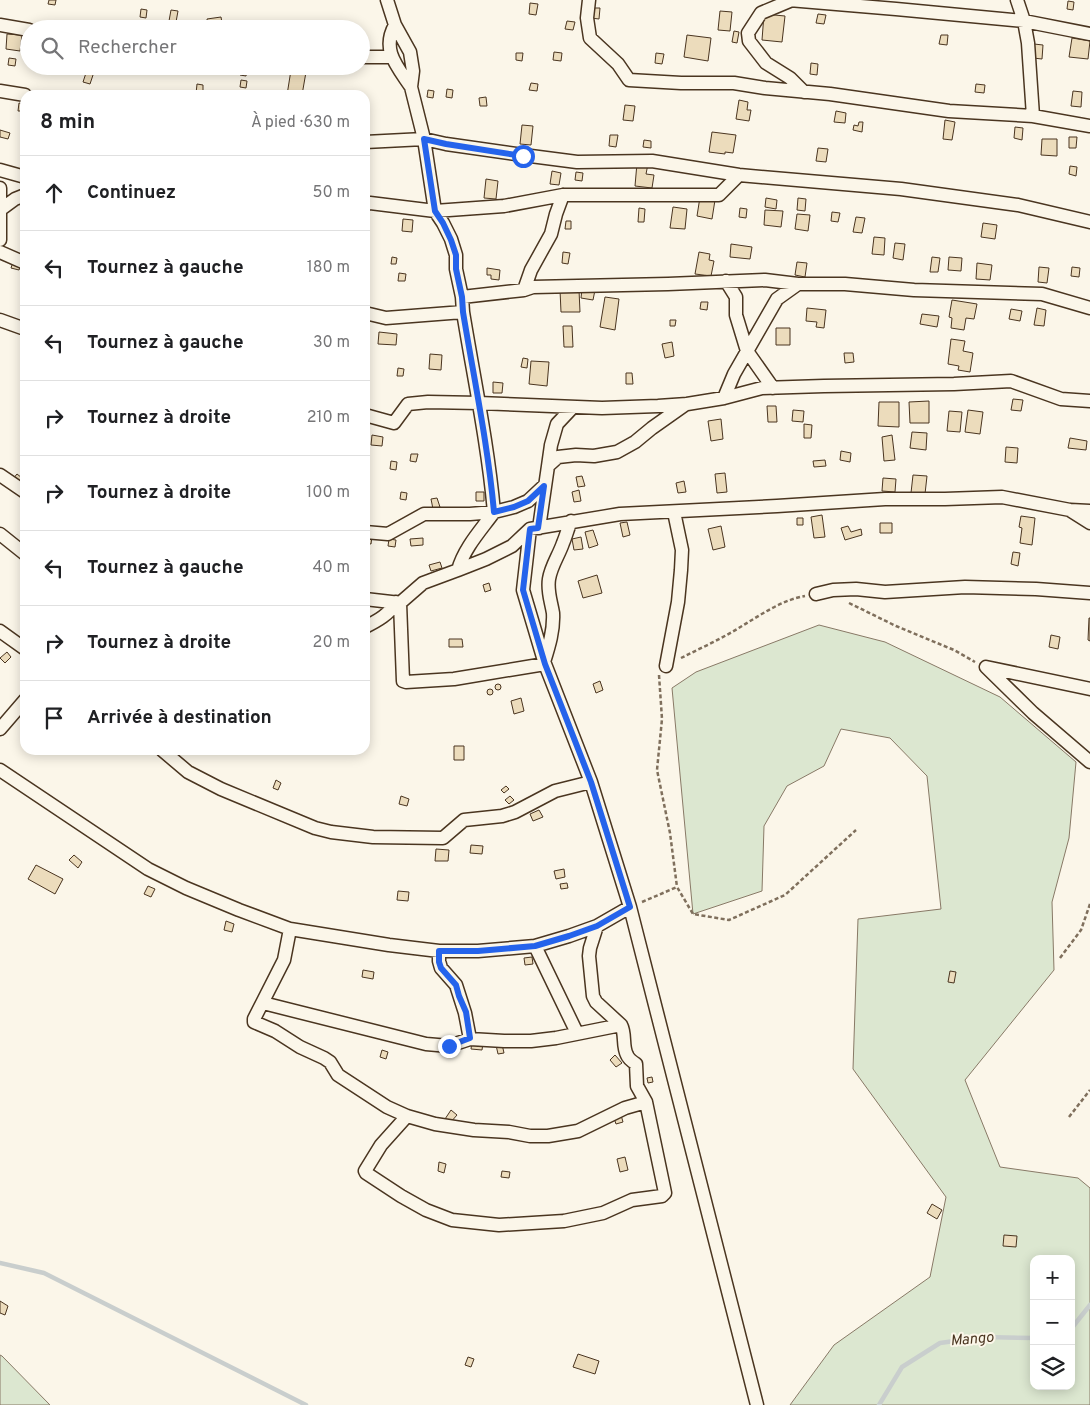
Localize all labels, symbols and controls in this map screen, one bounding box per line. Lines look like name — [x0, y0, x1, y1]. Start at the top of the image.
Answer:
search box — [20, 20, 370, 75]
icon: search — [38, 34, 66, 62]
text: Rechercher — [78, 36, 177, 60]
text: 8 min — [40, 109, 95, 136]
text: À pied · 630 m — [251, 113, 350, 133]
route start — [512, 145, 535, 168]
icon: ahead — [40, 179, 68, 207]
text: Continuez — [87, 181, 176, 205]
text: 50 m — [313, 183, 350, 203]
icon: left — [40, 254, 68, 282]
text: Tournez à gauche — [87, 256, 244, 280]
text: 180 m — [307, 258, 350, 278]
icon: left — [40, 329, 68, 357]
text: Tournez à gauche — [87, 331, 244, 355]
text: 30 m — [313, 333, 350, 353]
icon: right — [40, 404, 68, 432]
text: Tournez à droite — [87, 406, 231, 430]
text: 210 m — [307, 408, 350, 428]
icon: right — [40, 479, 68, 507]
text: Tournez à droite — [87, 481, 231, 505]
text: 100 m — [306, 483, 350, 503]
icon: left — [40, 554, 68, 582]
text: Tournez à gauche — [87, 556, 244, 580]
text: 40 m — [312, 558, 350, 578]
icon: right — [40, 629, 68, 657]
text: Tournez à droite — [87, 631, 231, 655]
text: 20 m — [313, 633, 350, 653]
icon: arrive — [40, 704, 68, 732]
text: Arrivée à destination — [87, 706, 272, 730]
route end — [438, 1035, 461, 1058]
map controls — [1030, 1255, 1075, 1390]
button: + — [1030, 1255, 1075, 1300]
button: − — [1030, 1300, 1075, 1345]
water label: Mango — [950, 1329, 994, 1351]
button: layers — [1030, 1345, 1075, 1390]

